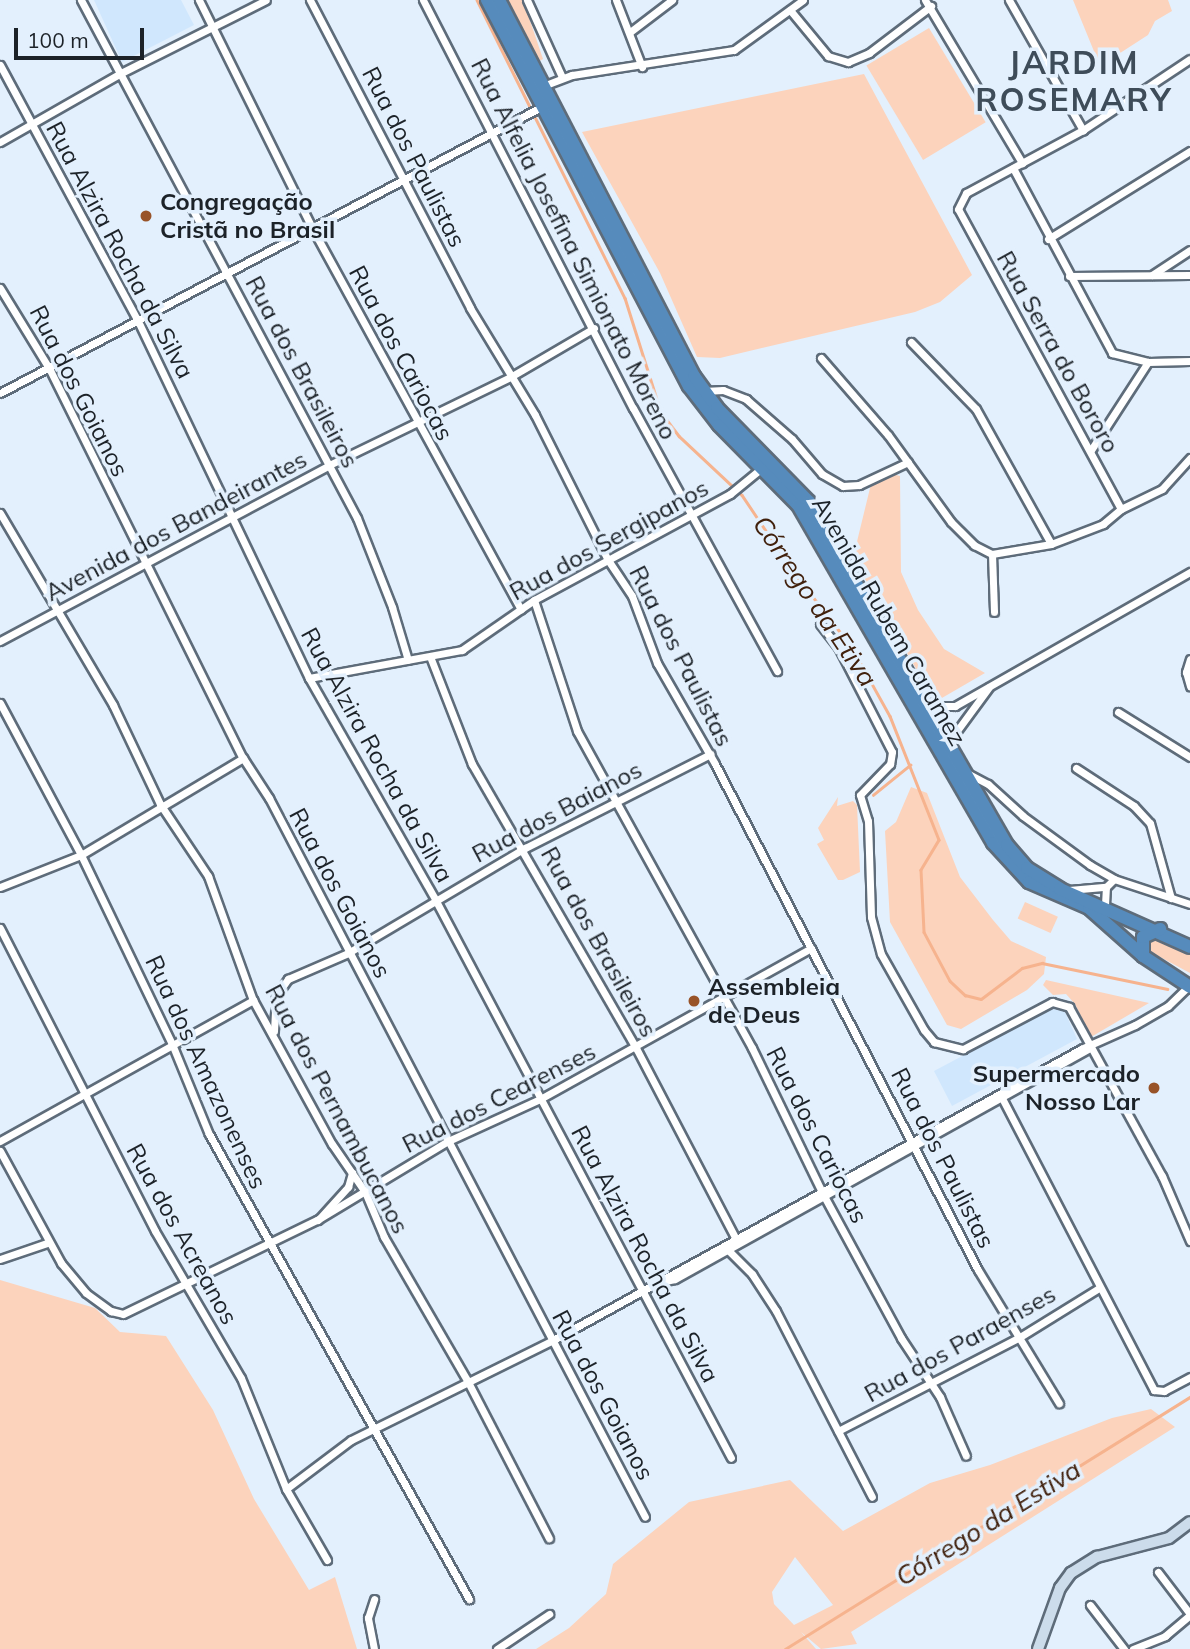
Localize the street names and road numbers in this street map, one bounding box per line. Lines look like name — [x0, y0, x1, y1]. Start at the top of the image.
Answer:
street label: Rua Alfelia Josefina Simionato Moreno — [465, 54, 683, 444]
street label: Rua dos Paulistas — [356, 62, 472, 252]
street label: Rua Alzira Rocha da Silva — [40, 117, 200, 383]
street label: Rua Serra do Bororo — [991, 246, 1125, 458]
street label: Rua dos Cariocas — [343, 261, 459, 445]
street label: Rua dos Brasileiros — [239, 271, 365, 473]
street label: Rua dos Goianos — [23, 301, 135, 481]
street label: Avenida dos Bandeirantes — [40, 445, 312, 607]
street label: Rua dos Sergipanos — [505, 473, 713, 607]
street label: Avenida Rubem Caramez — [806, 491, 972, 751]
street label: Rua dos Paulistas — [623, 561, 739, 751]
street label: Rua Alzira Rocha da Silva — [295, 623, 459, 887]
street label: Rua dos Baianos — [467, 755, 647, 869]
street label: Rua dos Goianos — [283, 803, 397, 983]
street label: Rua dos Brasileiros — [535, 842, 663, 1042]
street label: Rua dos Amazonenses — [139, 951, 273, 1193]
street label: Rua dos Pernambucanos — [259, 980, 415, 1238]
street label: Rua dos Cearenses — [398, 1037, 600, 1159]
street label: Rua dos Cariocas — [760, 1042, 874, 1228]
street label: Rua dos Paulistas — [885, 1063, 1001, 1253]
street label: Rua Alzira Rocha da Silva — [565, 1121, 725, 1387]
street label: Rua dos Acreanos — [120, 1138, 244, 1330]
street label: Rua dos Paraenses — [860, 1280, 1060, 1408]
street label: Rua dos Goianos — [546, 1305, 660, 1485]

